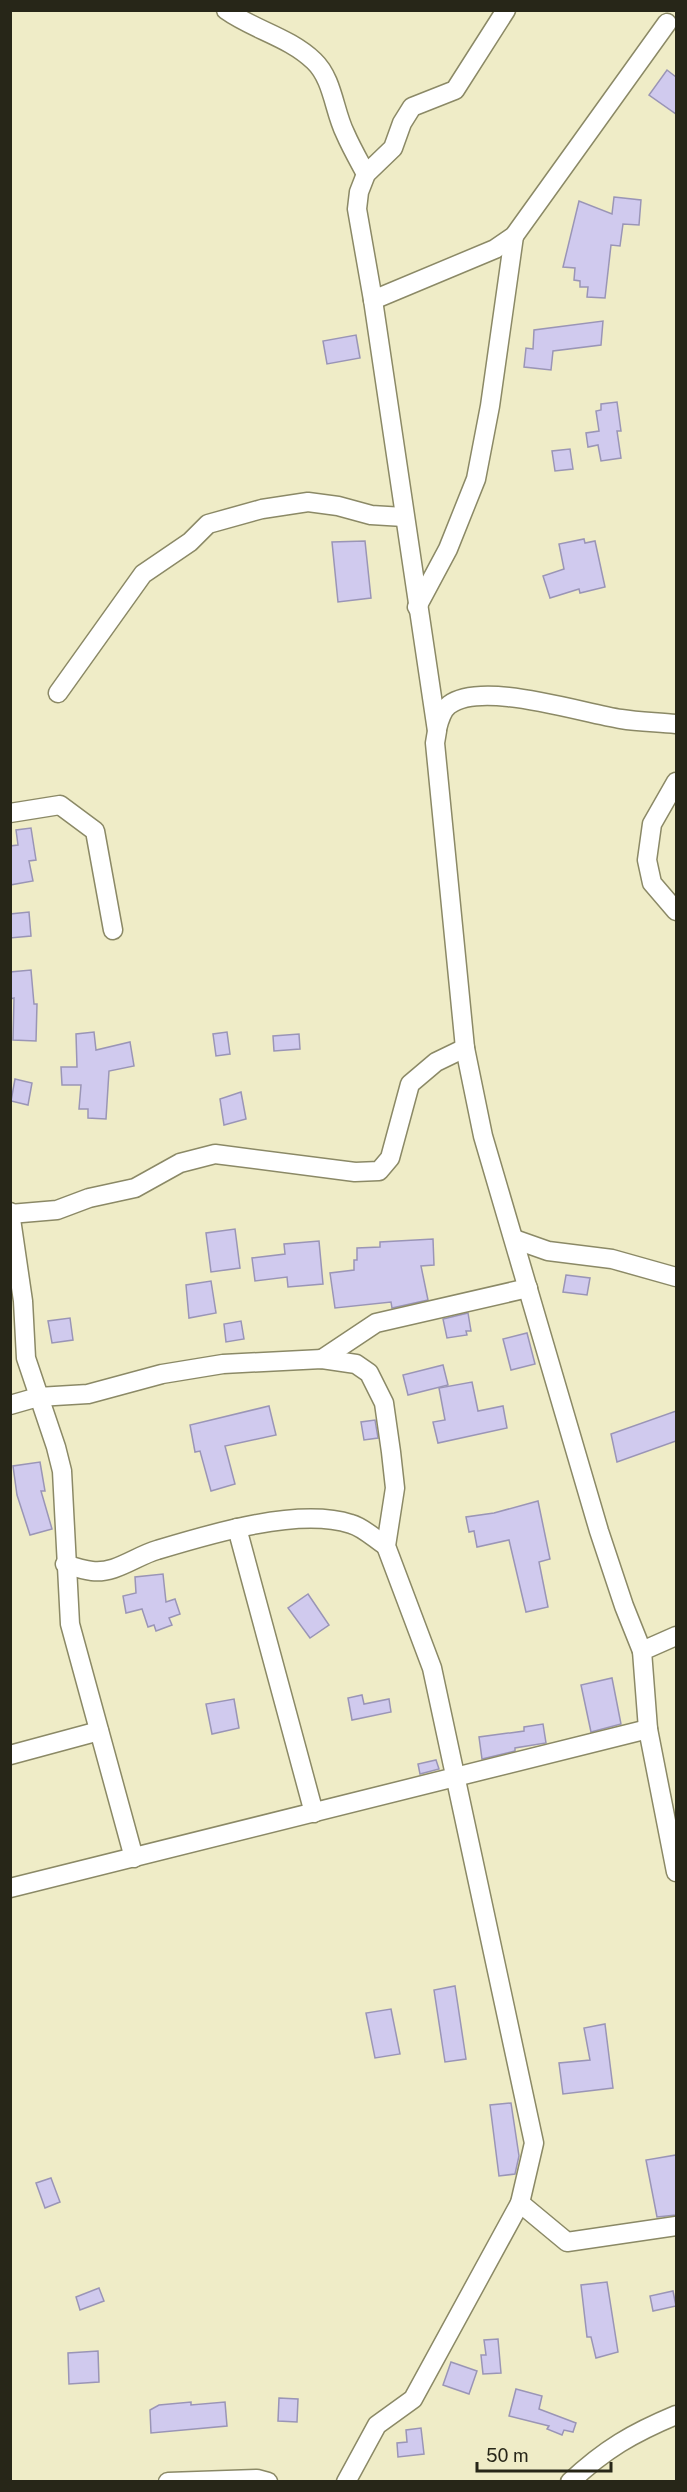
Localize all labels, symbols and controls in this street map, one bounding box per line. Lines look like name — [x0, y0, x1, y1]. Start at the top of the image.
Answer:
scale bar — [477, 2435, 610, 2473]
text: 50 m — [486, 2445, 529, 2466]

